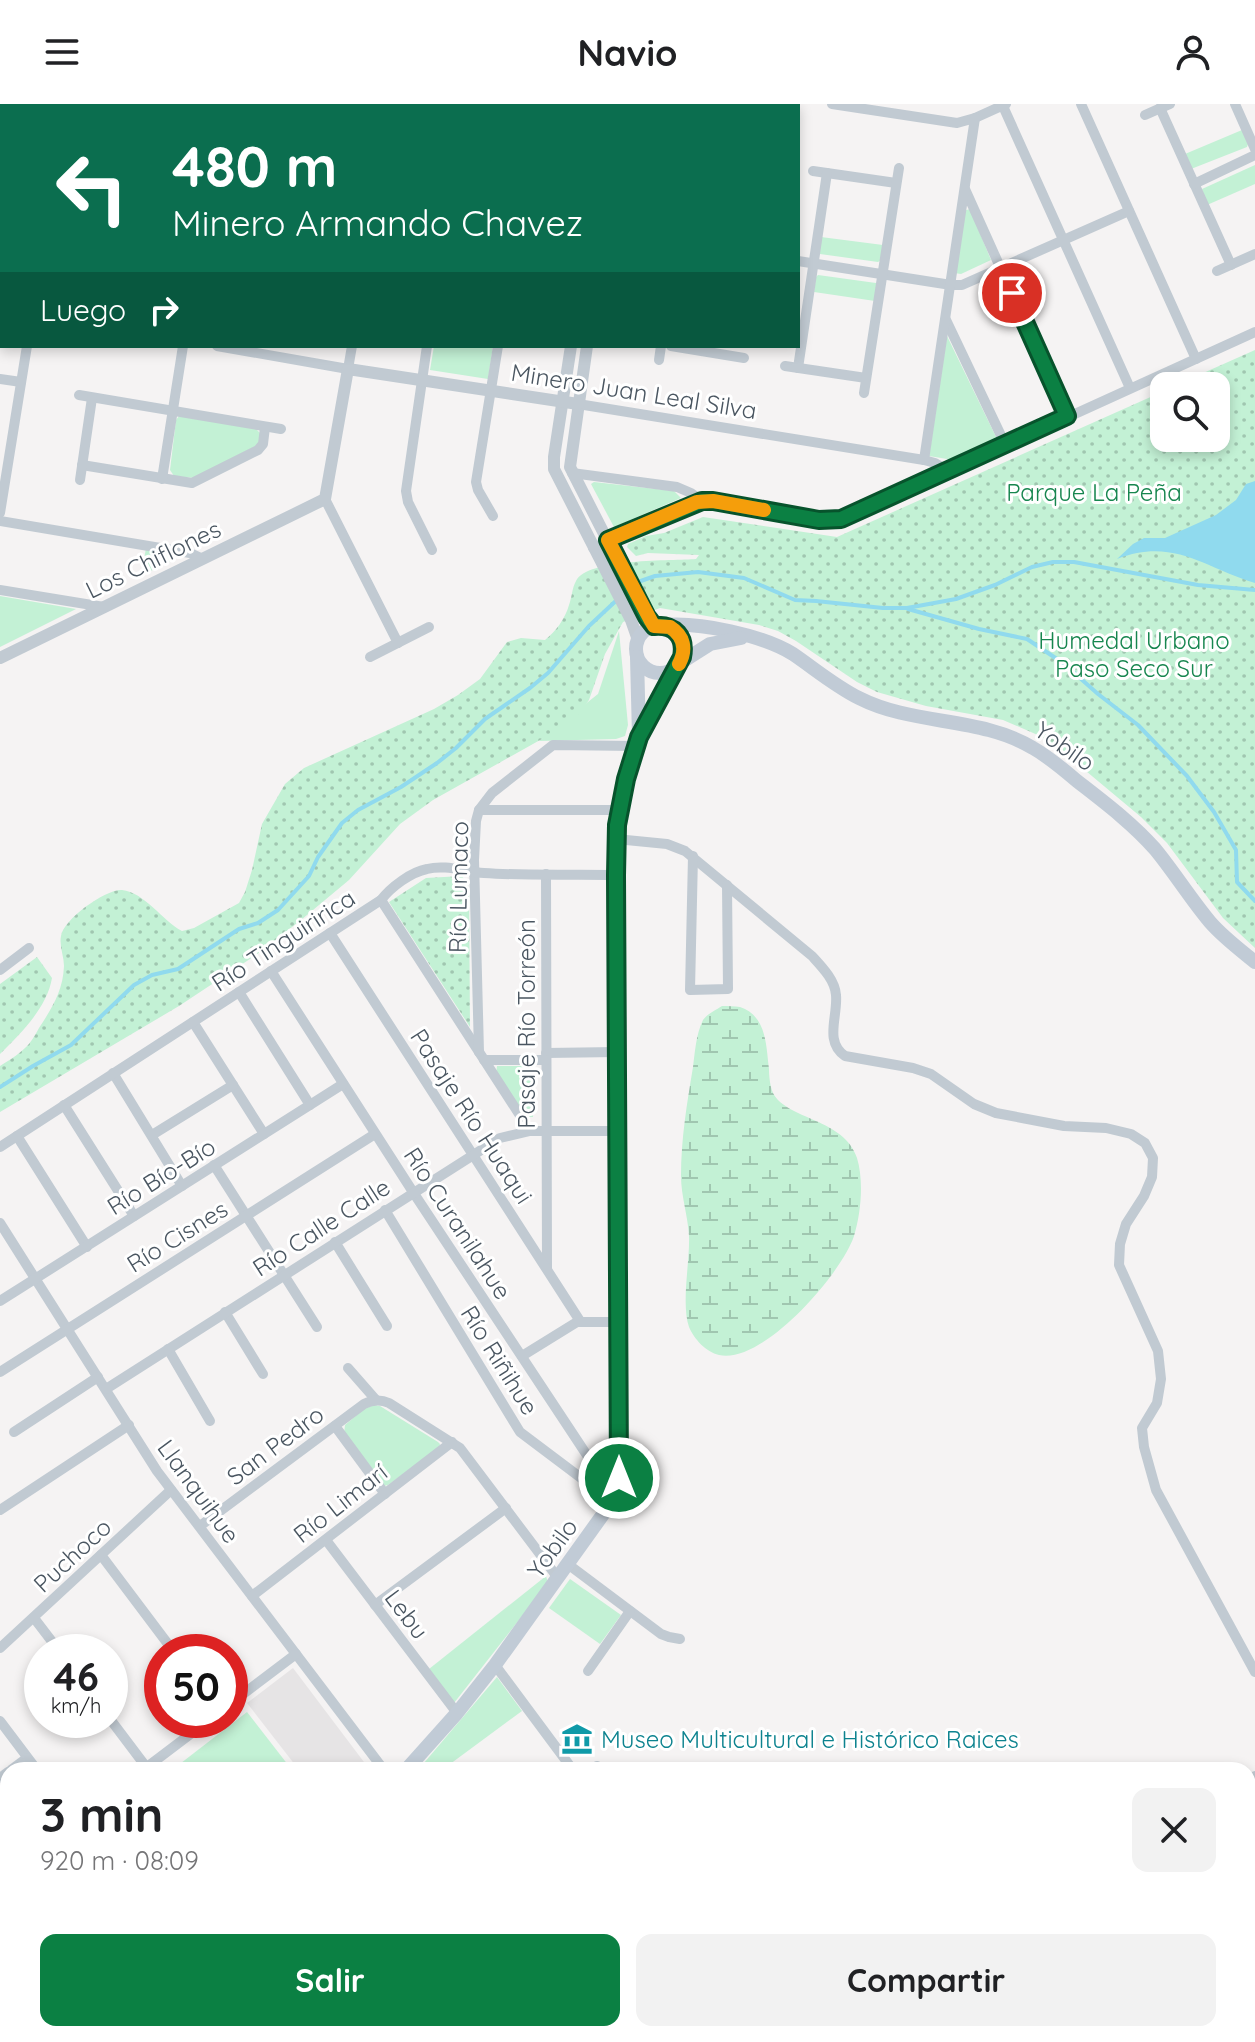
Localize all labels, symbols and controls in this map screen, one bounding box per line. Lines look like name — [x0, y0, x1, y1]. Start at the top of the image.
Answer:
icon: menu — [40, 30, 84, 74]
text: Navio — [578, 30, 677, 75]
icon: person — [1171, 30, 1215, 74]
text: 480 m — [172, 131, 337, 201]
icon: left — [40, 136, 144, 240]
text: Minero Armando Chavez — [172, 200, 583, 245]
pin — [978, 259, 1046, 327]
icon: arrive — [990, 271, 1034, 315]
icon: right — [142, 288, 186, 332]
text: Luego — [40, 291, 126, 329]
street label: Minero Juan Leal Silva — [509, 357, 759, 425]
map controls — [1150, 372, 1230, 452]
button: search — [1150, 372, 1230, 452]
park label: Parque La Peña — [1006, 477, 1182, 507]
street label: Los Chiflones — [80, 513, 226, 605]
park label: Humedal Urbano Paso Seco Sur — [1038, 625, 1230, 683]
street label: Yobilo — [1029, 715, 1101, 777]
street label: Río Lumaco — [442, 821, 474, 953]
street label: Río Tinguiririca — [206, 882, 360, 998]
street label: Pasaje Río Torreón — [511, 919, 541, 1129]
street label: Pasaje Río Huaqui — [404, 1023, 540, 1209]
street label: Río Bío-Bío — [101, 1131, 221, 1221]
street label: Río Curanilahue — [398, 1141, 518, 1305]
street label: Río Calle Calle — [247, 1171, 395, 1283]
street label: Río Cisnes — [121, 1193, 233, 1279]
street label: Río Riñihue — [455, 1300, 545, 1420]
street label: San Pedro — [221, 1399, 329, 1491]
street label: Llanquihue — [151, 1433, 247, 1549]
position arrow — [577, 1436, 661, 1520]
street label: Río Limarí — [287, 1456, 394, 1549]
street label: Puchoco — [27, 1512, 117, 1598]
street label: Yobilo — [520, 1512, 584, 1584]
street label: Lebu — [379, 1583, 435, 1645]
speed limit sign: 50 — [144, 1634, 248, 1738]
text: 46 — [53, 1651, 99, 1701]
text: km/h — [51, 1693, 101, 1718]
museum icon: Museo Multicultural e Histórico Raices — [560, 1722, 594, 1756]
place label: Museo Multicultural e Histórico Raices — [601, 1724, 1019, 1754]
text: 3 min — [40, 1784, 163, 1844]
button: close — [1132, 1788, 1216, 1872]
text: 920 m · 08:09 — [40, 1844, 199, 1877]
button: Salir — [40, 1934, 620, 2026]
button: Compartir — [636, 1934, 1216, 2026]

